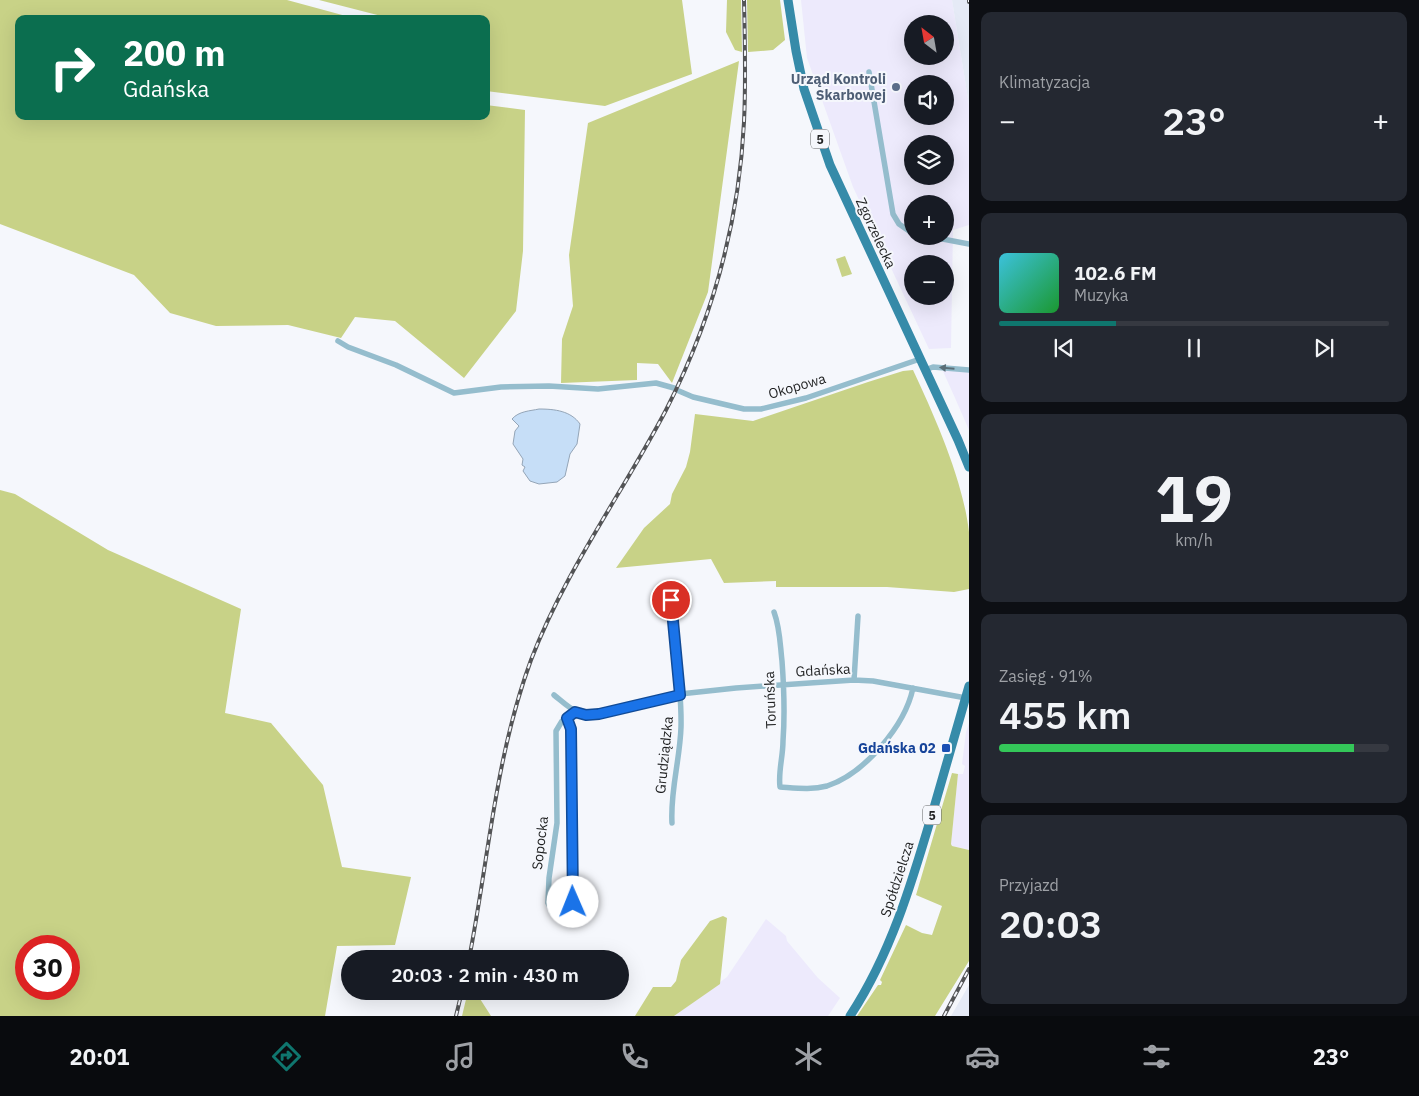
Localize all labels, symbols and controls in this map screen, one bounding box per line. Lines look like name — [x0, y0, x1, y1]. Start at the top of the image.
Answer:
north arrow — [904, 15, 954, 65]
map controls — [904, 15, 954, 305]
text: 200 m — [123, 30, 226, 76]
icon: right — [40, 35, 105, 100]
place label: Urząd Kontroli Skarbowej — [791, 70, 886, 104]
text: Klimatyzacja — [999, 72, 1090, 92]
text: Gdańska — [123, 74, 209, 103]
button: sound — [904, 75, 954, 125]
marker: Urząd Kontroli Skarbowej — [890, 81, 902, 93]
text: 23° — [1162, 96, 1226, 145]
text: − — [999, 102, 1016, 139]
text: + — [1372, 102, 1389, 139]
road number: 5 — [811, 130, 829, 148]
button: layers — [904, 135, 954, 185]
street label: Zgorzelecka — [852, 195, 900, 272]
button: + — [904, 195, 954, 245]
button: − — [904, 255, 954, 305]
text: 102.6 FM — [1074, 261, 1157, 285]
text: Muzyka — [1074, 285, 1128, 305]
icon: previous — [1050, 334, 1078, 362]
icon: pause — [1180, 334, 1208, 362]
icon: next — [1310, 334, 1338, 362]
one-way arrow — [939, 363, 955, 371]
street label: Okopowa — [766, 369, 828, 403]
text: 19 — [1155, 455, 1233, 540]
text: km/h — [1175, 530, 1213, 550]
pin — [650, 579, 692, 621]
icon: arrive — [657, 586, 685, 614]
street label: Gdańska — [795, 660, 851, 680]
text: Zasięg · 91% — [999, 666, 1093, 686]
street label: Toruńska — [760, 670, 780, 729]
text: 455 km — [999, 690, 1131, 739]
street label: Grudziądzka — [651, 715, 677, 795]
place label: Gdańska 02 — [858, 739, 936, 757]
marker: Gdańska 02 — [940, 742, 952, 754]
road number: 5 — [923, 806, 941, 824]
street label: Sopocka — [528, 815, 552, 871]
street label: Spółdzielcza — [876, 838, 918, 919]
position arrow — [546, 875, 598, 927]
text: Przyjazd — [999, 875, 1059, 895]
text: 20:03 — [999, 899, 1102, 948]
speed limit sign: 30 — [15, 935, 80, 1000]
text: 20:03 · 2 min · 430 m — [391, 963, 579, 987]
icon: directions — [269, 1039, 304, 1074]
icon: music — [443, 1039, 478, 1074]
icon: phone — [617, 1039, 652, 1074]
icon: climate — [791, 1039, 826, 1074]
icon: car — [965, 1039, 1000, 1074]
icon: filters — [1139, 1039, 1174, 1074]
text: 20:01 — [70, 1042, 130, 1071]
text: 23° — [1313, 1042, 1349, 1071]

